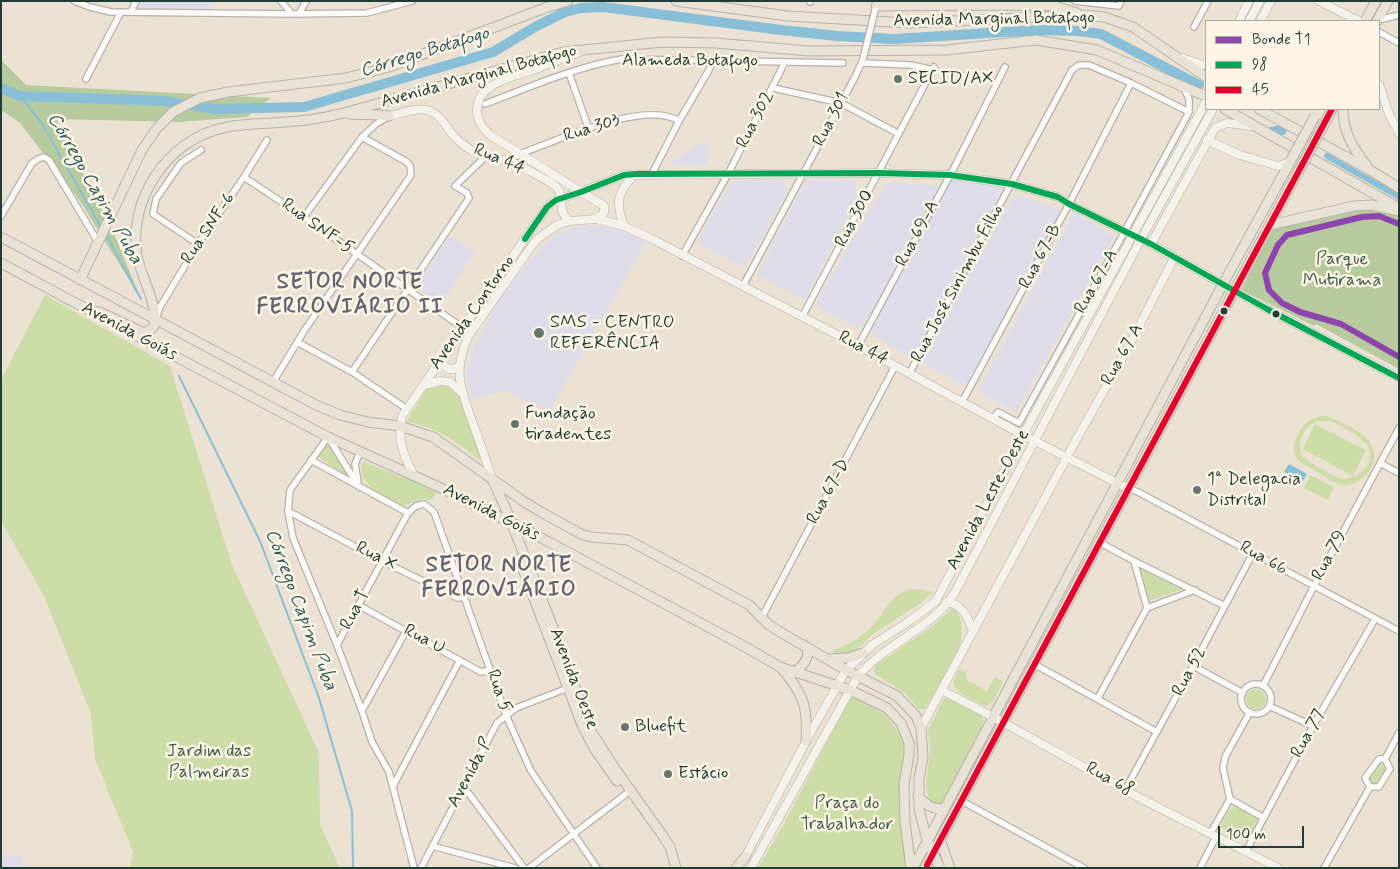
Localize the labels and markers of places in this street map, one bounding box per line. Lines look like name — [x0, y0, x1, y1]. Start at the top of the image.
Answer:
place label: SECID/AX — [908, 68, 993, 90]
marker: SECID/AX — [892, 73, 904, 85]
unlabelled marker — [1219, 306, 1229, 316]
unlabelled marker — [1271, 309, 1281, 319]
place label: SMS - CENTRO REFERÊNCIA — [550, 312, 674, 354]
marker: SMS - CENTRO REFERÊNCIA — [532, 326, 546, 340]
place label: Fundação tiradentes — [525, 403, 611, 446]
marker: Fundação tiradentes — [509, 418, 521, 430]
place label: 1ª Delegacia Distrital — [1207, 469, 1301, 512]
marker: 1ª Delegacia Distrital — [1191, 484, 1203, 496]
place label: Bluefit — [635, 716, 686, 738]
marker: Bluefit — [619, 721, 631, 733]
place label: Estácio — [678, 763, 728, 785]
marker: Estácio — [662, 768, 674, 780]

